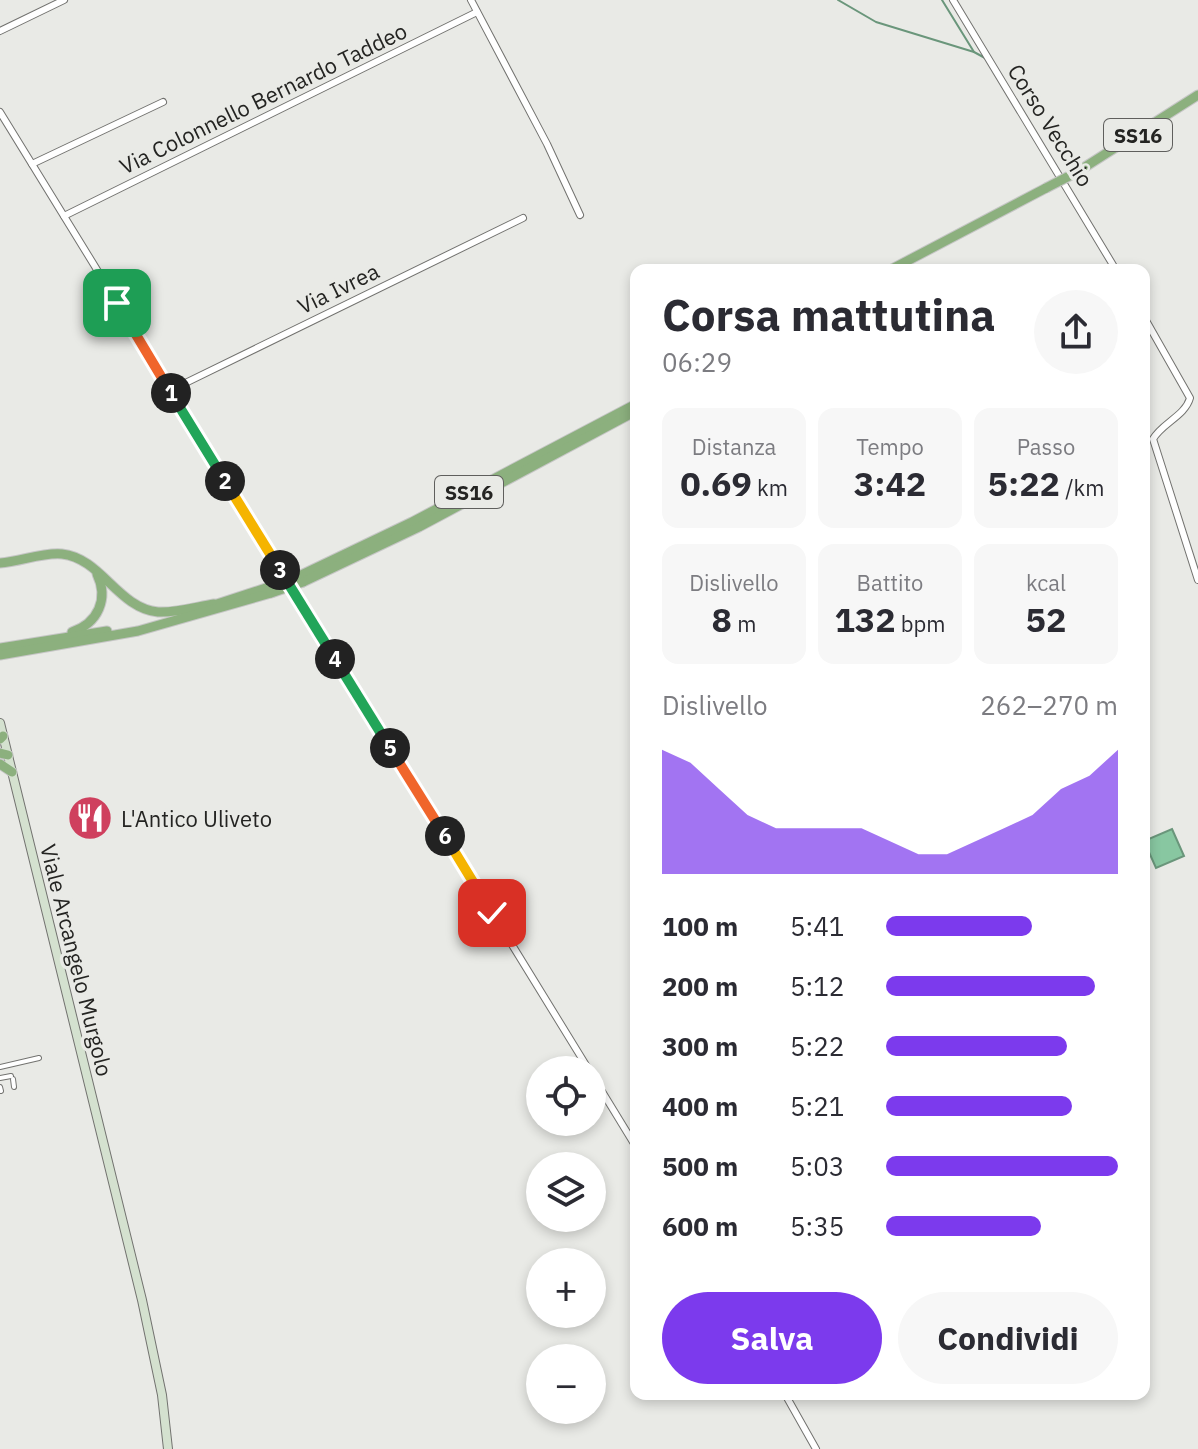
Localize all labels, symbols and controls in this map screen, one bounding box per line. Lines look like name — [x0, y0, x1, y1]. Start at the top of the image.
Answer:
street label: Via Colonnello Bernardo Taddeo — [115, 16, 411, 180]
street label: Corso Vecchio — [1002, 58, 1100, 192]
road number: SS16 — [1104, 119, 1172, 151]
street label: Via Ivrea — [292, 256, 384, 320]
pin — [83, 269, 151, 337]
icon: arrive — [95, 281, 139, 325]
text: Corsa mattutina — [662, 286, 995, 343]
button: share — [1034, 290, 1118, 374]
text: 06:29 — [662, 345, 732, 379]
pin: 1 — [151, 373, 191, 413]
text: 1 — [164, 378, 178, 407]
text: Distanza — [692, 432, 776, 461]
text: Tempo — [856, 432, 924, 461]
text: Passo — [1017, 432, 1075, 461]
pin: 2 — [205, 461, 245, 501]
text: 0.69 — [680, 461, 752, 505]
text: 3:42 — [854, 461, 926, 505]
text: 5:22 — [988, 461, 1060, 505]
text: 2 — [218, 466, 232, 495]
text: km — [752, 473, 788, 502]
text: /km — [1060, 473, 1104, 502]
road number: SS16 — [435, 476, 503, 508]
pin: 3 — [260, 550, 300, 590]
text: 3 — [273, 555, 287, 584]
text: Dislivello — [689, 568, 779, 597]
text: Battito — [857, 568, 923, 597]
text: kcal — [1026, 568, 1066, 597]
text: 8 — [712, 597, 732, 641]
text: 132 — [834, 597, 896, 641]
text: 52 — [1026, 597, 1066, 641]
text: m — [732, 609, 756, 638]
text: bpm — [896, 609, 946, 638]
pin: 4 — [315, 639, 355, 679]
text: 4 — [328, 644, 342, 673]
text: Dislivello — [662, 688, 768, 722]
text: 262–270 m — [980, 688, 1118, 722]
pin: 5 — [370, 728, 410, 768]
text: 5 — [383, 733, 397, 762]
restaurant icon: L'Antico Uliveto — [66, 794, 114, 842]
place label: L'Antico Uliveto — [121, 804, 272, 833]
pin: 6 — [425, 816, 465, 856]
text: 6 — [438, 821, 452, 850]
street label: Viale Arcangelo Murgolo — [34, 841, 120, 1079]
pin — [458, 879, 526, 947]
icon: check — [470, 891, 514, 935]
text: 100 m — [662, 909, 738, 943]
text: 5:41 — [790, 909, 844, 943]
text: 200 m — [662, 969, 738, 1003]
text: 5:12 — [790, 969, 844, 1003]
text: 300 m — [662, 1029, 738, 1063]
text: 5:22 — [790, 1029, 844, 1063]
map controls — [526, 1056, 606, 1424]
button: locate — [526, 1056, 606, 1136]
text: 400 m — [662, 1089, 738, 1123]
text: 5:21 — [790, 1089, 844, 1123]
text: 500 m — [662, 1149, 738, 1183]
text: 5:03 — [790, 1149, 844, 1183]
button: layers — [526, 1152, 606, 1232]
text: 600 m — [662, 1209, 738, 1243]
text: 5:35 — [790, 1209, 844, 1243]
button: + — [526, 1248, 606, 1328]
button: Salva — [662, 1292, 882, 1384]
button: Condividi — [898, 1292, 1118, 1384]
button: − — [526, 1344, 606, 1424]

